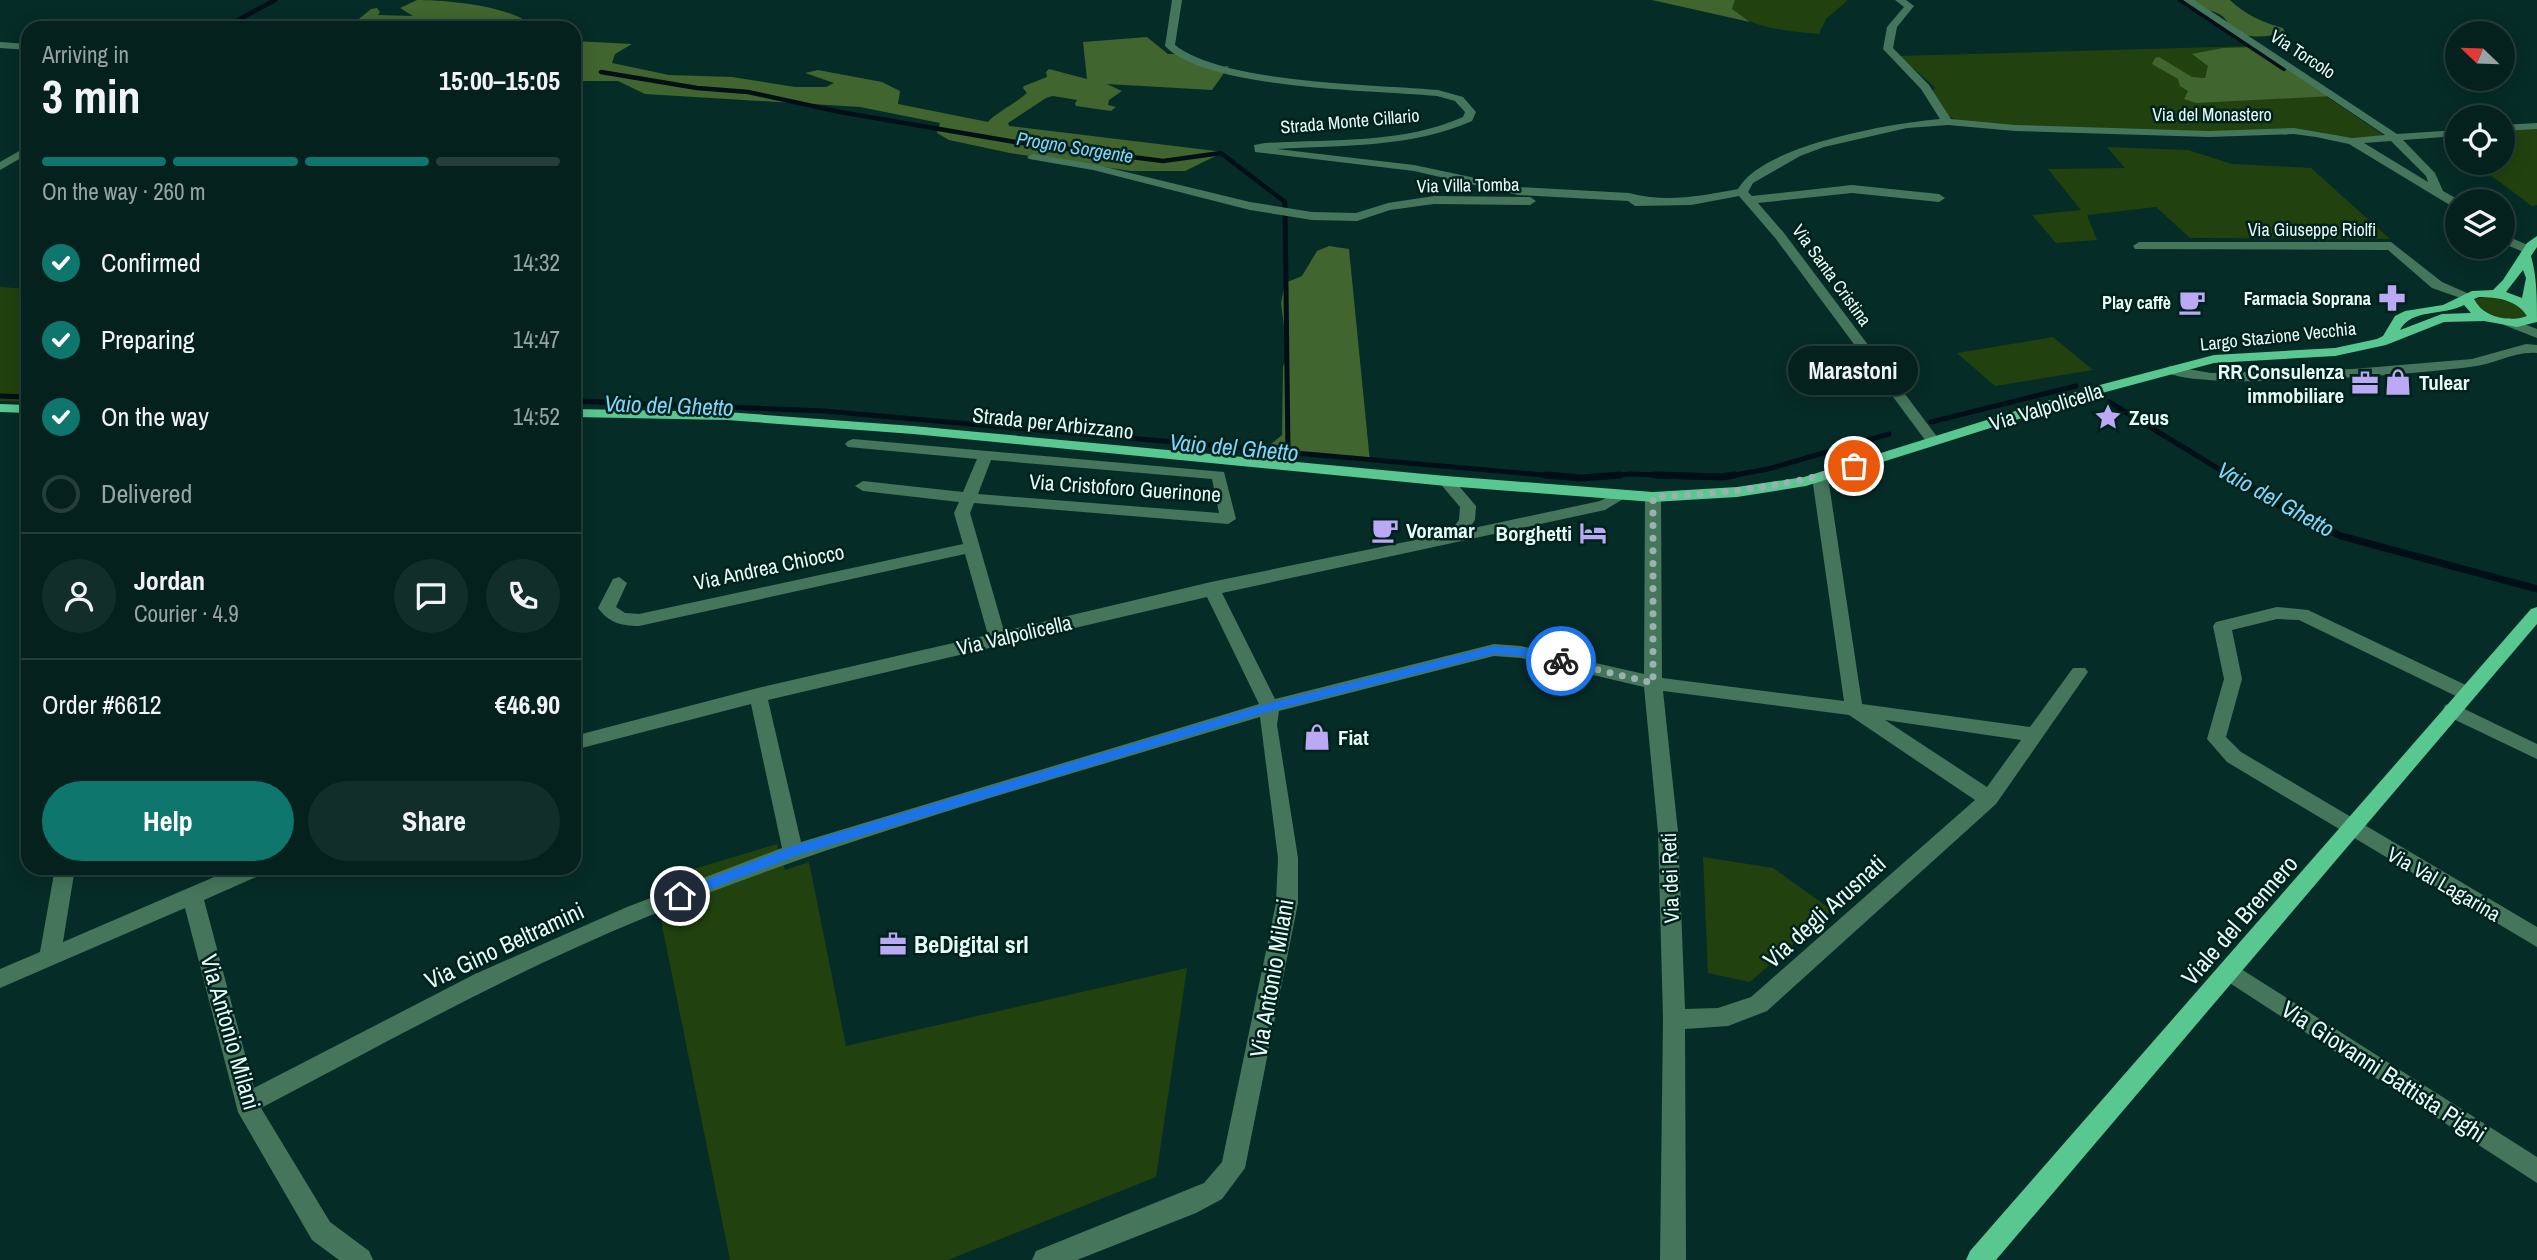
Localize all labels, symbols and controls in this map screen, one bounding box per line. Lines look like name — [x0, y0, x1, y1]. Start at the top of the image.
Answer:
north arrow — [2445, 21, 2515, 91]
map controls — [2445, 21, 2515, 259]
street label: Via Torcolo — [2265, 24, 2341, 84]
text: Arriving in — [42, 39, 129, 70]
text: 15:00–15:05 — [439, 63, 560, 98]
text: 3 min — [42, 65, 141, 127]
street label: Strada Monte Cillario — [1279, 102, 1421, 140]
street label: Via del Monastero — [2152, 102, 2272, 127]
button: locate — [2445, 105, 2515, 175]
water label: Progno Sorgente — [1015, 125, 1135, 169]
street label: Via Villa Tomba — [1416, 172, 1520, 198]
text: On the way · 260 m — [42, 176, 206, 207]
button: layers — [2445, 189, 2515, 259]
street label: Via Giuseppe Riolfi — [2248, 217, 2376, 242]
street label: Via Santa Cristina — [1787, 219, 1877, 331]
icon: check — [42, 244, 80, 282]
text: Confirmed — [101, 245, 201, 280]
text: 14:32 — [513, 247, 560, 278]
pharmacy icon: Farmacia Soprana — [2377, 283, 2407, 313]
place label: Farmacia Soprana — [2244, 286, 2372, 311]
cafe icon: Play caffè — [2177, 287, 2207, 317]
place label: Play caffè — [2102, 290, 2171, 315]
street label: Largo Stazione Vecchia — [2199, 315, 2357, 357]
icon: check — [42, 321, 80, 359]
text: Preparing — [101, 322, 195, 357]
text: 14:47 — [513, 324, 560, 355]
callout: Marastoni — [1789, 347, 1919, 396]
text: Marastoni — [1808, 355, 1898, 386]
place label: RR Consulenza immobiliare — [2218, 357, 2344, 410]
shop icon: Tulear — [2383, 367, 2413, 397]
office icon: RR Consulenza immobiliare — [2350, 368, 2380, 398]
place label: Tulear — [2419, 368, 2470, 397]
street label: Via Valpolicella — [1986, 376, 2107, 438]
water label: Vaio del Ghetto — [604, 387, 734, 423]
icon: check — [42, 398, 80, 436]
text: On the way — [101, 399, 209, 434]
street label: Strada per Arbizzano — [971, 400, 1135, 446]
text: 14:52 — [513, 401, 560, 432]
place icon: Zeus — [2093, 402, 2123, 432]
place label: Zeus — [2129, 403, 2169, 432]
water label: Vaio del Ghetto — [1168, 426, 1300, 468]
pin — [1824, 436, 1884, 496]
icon: bag — [1835, 447, 1873, 485]
water label: Vaio del Ghetto — [2212, 454, 2340, 544]
street label: Via Cristoforo Guerinone — [1028, 467, 1222, 509]
text: Delivered — [101, 476, 192, 511]
cafe icon: Voramar — [1370, 515, 1400, 545]
place label: Voramar — [1406, 516, 1475, 545]
hotel icon: Borghetti — [1578, 518, 1608, 548]
place label: Borghetti — [1495, 519, 1572, 548]
street label: Via Andrea Chiocco — [691, 537, 847, 597]
button: person — [42, 559, 116, 633]
button: chat — [394, 559, 468, 633]
button: phone — [486, 559, 560, 633]
text: Jordan — [134, 563, 205, 598]
text: Courier · 4.9 — [134, 598, 239, 629]
street label: Via Valpolicella — [954, 608, 1075, 662]
courier — [1526, 626, 1596, 696]
icon: bike — [1542, 642, 1580, 680]
text: Order #6612 — [42, 687, 162, 722]
text: €46.90 — [495, 687, 560, 722]
shop icon: Fiat — [1302, 722, 1332, 752]
place label: Fiat — [1338, 723, 1369, 752]
button: Help — [42, 781, 294, 861]
button: Share — [308, 781, 560, 861]
street label: Via dei Reti — [1654, 832, 1686, 924]
street label: Via Val Lagarina — [2382, 840, 2506, 928]
street label: Via degli Arusnati — [1756, 847, 1892, 975]
street label: Viale del Brennero — [2174, 848, 2304, 992]
pin — [650, 866, 710, 926]
icon: home — [661, 877, 699, 915]
street label: Via Gino Beltramini — [419, 894, 589, 996]
street label: Via Antonio Milani — [1241, 896, 1301, 1060]
place label: BeDigital srl — [914, 928, 1029, 960]
office icon: BeDigital srl — [878, 929, 908, 959]
street label: Via Antonio Milani — [193, 950, 269, 1114]
street label: Via Giovanni Battista Pighi — [2275, 993, 2493, 1149]

